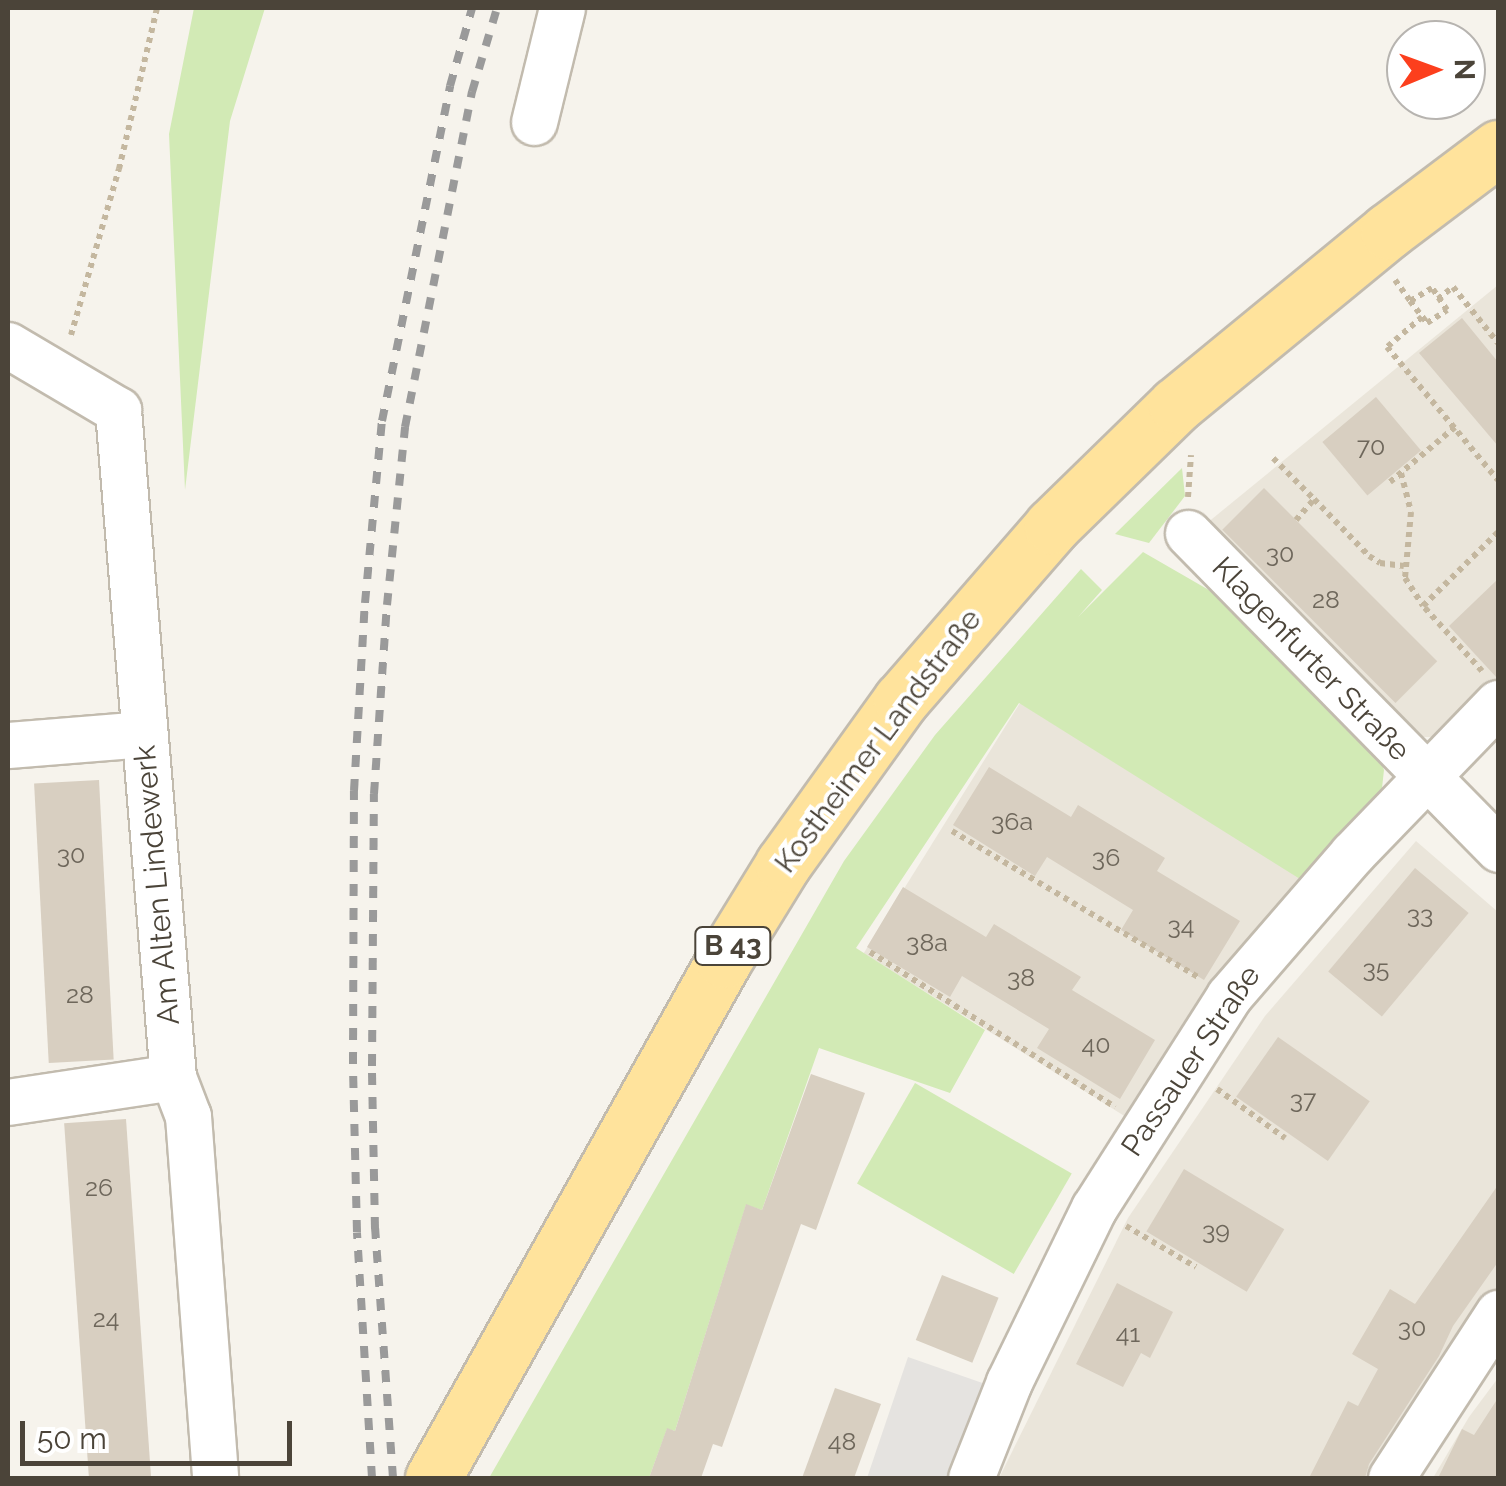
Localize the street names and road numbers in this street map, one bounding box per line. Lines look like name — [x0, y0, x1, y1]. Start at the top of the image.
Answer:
street label: Klagenfurter Straße — [1204, 549, 1418, 769]
street label: Kostheimer Landstraße — [767, 602, 989, 880]
street label: Am Alten Lindewerk — [127, 743, 187, 1027]
road number: B 43 — [693, 923, 773, 969]
street label: Passauer Straße — [1114, 959, 1268, 1163]

